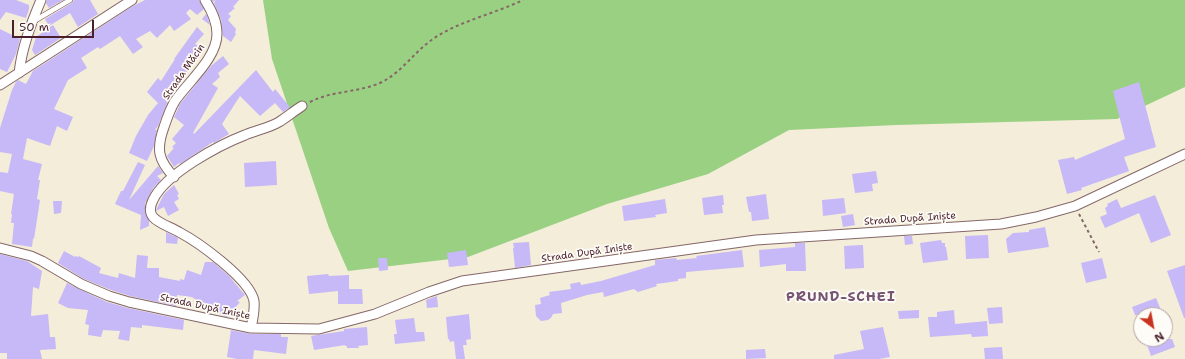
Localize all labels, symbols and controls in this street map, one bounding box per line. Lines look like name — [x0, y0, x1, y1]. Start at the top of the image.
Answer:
scale bar — [14, 12, 96, 38]
text: 50 m — [19, 19, 49, 35]
street label: Strada Măcin — [160, 42, 208, 102]
street label: Strada După Iniște — [864, 210, 956, 228]
street label: Strada După Iniște — [541, 241, 633, 265]
district label: PRUND-SCHEI — [786, 289, 896, 305]
street label: Strada După Iniște — [159, 292, 251, 322]
north arrow — [1133, 307, 1173, 347]
text: N — [1151, 328, 1167, 345]

